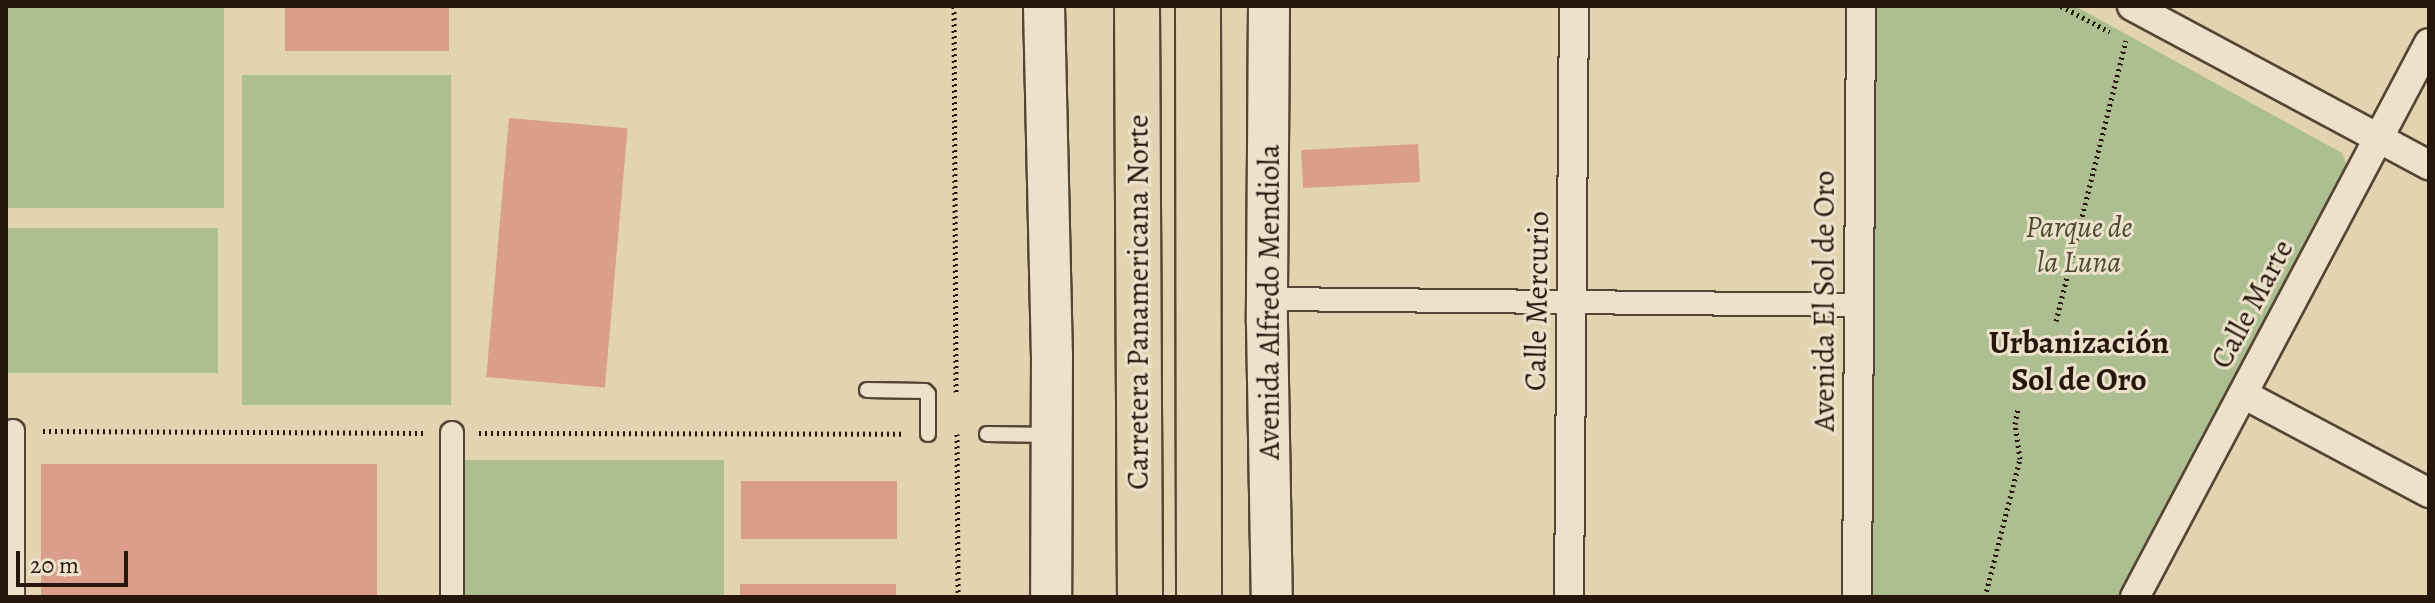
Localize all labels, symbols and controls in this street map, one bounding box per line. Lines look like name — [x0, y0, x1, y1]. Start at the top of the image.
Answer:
street label: Carretera Panamericana Norte — [1120, 114, 1156, 490]
street label: Avenida Alfredo Mendiola — [1251, 144, 1287, 460]
street label: Avenida El Sol de Oro — [1806, 170, 1842, 432]
park label: Parque de la Luna — [2026, 209, 2132, 280]
street label: Calle Mercurio — [1517, 211, 1557, 391]
street label: Calle Marte — [2203, 233, 2301, 375]
district label: Urbanización Sol de Oro — [1989, 324, 2169, 399]
scale bar — [20, 535, 132, 585]
text: 20 m — [30, 549, 79, 581]

